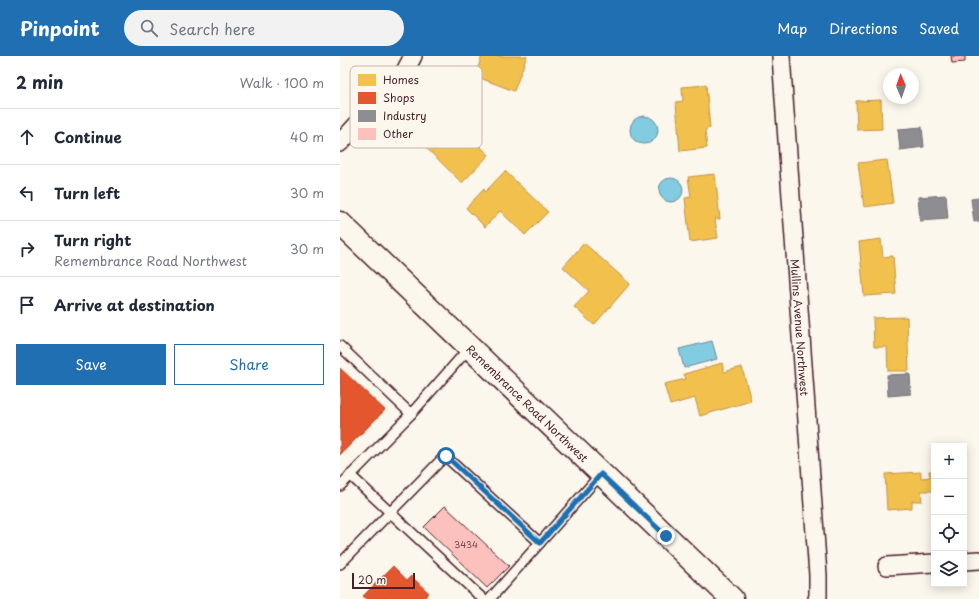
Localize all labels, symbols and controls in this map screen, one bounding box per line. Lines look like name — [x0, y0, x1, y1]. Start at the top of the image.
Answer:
search box — [124, 10, 404, 46]
text: Pinpoint — [20, 14, 100, 42]
icon: search — [138, 17, 160, 39]
text: Search here — [170, 17, 255, 40]
text: Map — [777, 18, 807, 39]
text: Directions — [829, 18, 897, 39]
text: Saved — [919, 18, 959, 39]
legend — [350, 66, 482, 148]
north arrow — [883, 68, 919, 104]
text: 2 min — [16, 69, 63, 95]
text: Homes — [383, 71, 419, 88]
text: Walk · 100 m — [240, 73, 324, 92]
text: Shops — [383, 89, 414, 106]
text: Industry — [383, 107, 427, 124]
text: Continue — [54, 125, 122, 148]
text: Other — [383, 125, 414, 142]
icon: ahead — [16, 126, 38, 148]
text: 40 m — [290, 127, 324, 146]
text: Turn left — [54, 181, 120, 204]
icon: left — [16, 182, 38, 204]
text: 30 m — [290, 183, 324, 202]
text: Turn right — [54, 228, 131, 251]
icon: right — [16, 238, 38, 260]
text: 30 m — [290, 239, 324, 258]
text: Remembrance Road Northwest — [54, 251, 247, 270]
street label: Mullins Avenue Northwest — [787, 258, 814, 397]
text: Arrive at destination — [54, 293, 215, 316]
icon: arrive — [16, 294, 38, 316]
street label: Remembrance Road Northwest — [463, 340, 593, 466]
button: Save — [16, 344, 166, 385]
button: Share — [174, 344, 324, 385]
map controls — [931, 443, 967, 587]
button: + — [931, 443, 967, 479]
route start — [437, 447, 455, 465]
button: − — [931, 479, 967, 515]
button: locate — [931, 515, 967, 551]
route end — [657, 527, 675, 545]
house number: 3434 — [454, 537, 478, 551]
button: layers — [931, 551, 967, 587]
scale bar — [352, 571, 415, 590]
text: 20 m — [358, 571, 386, 588]

